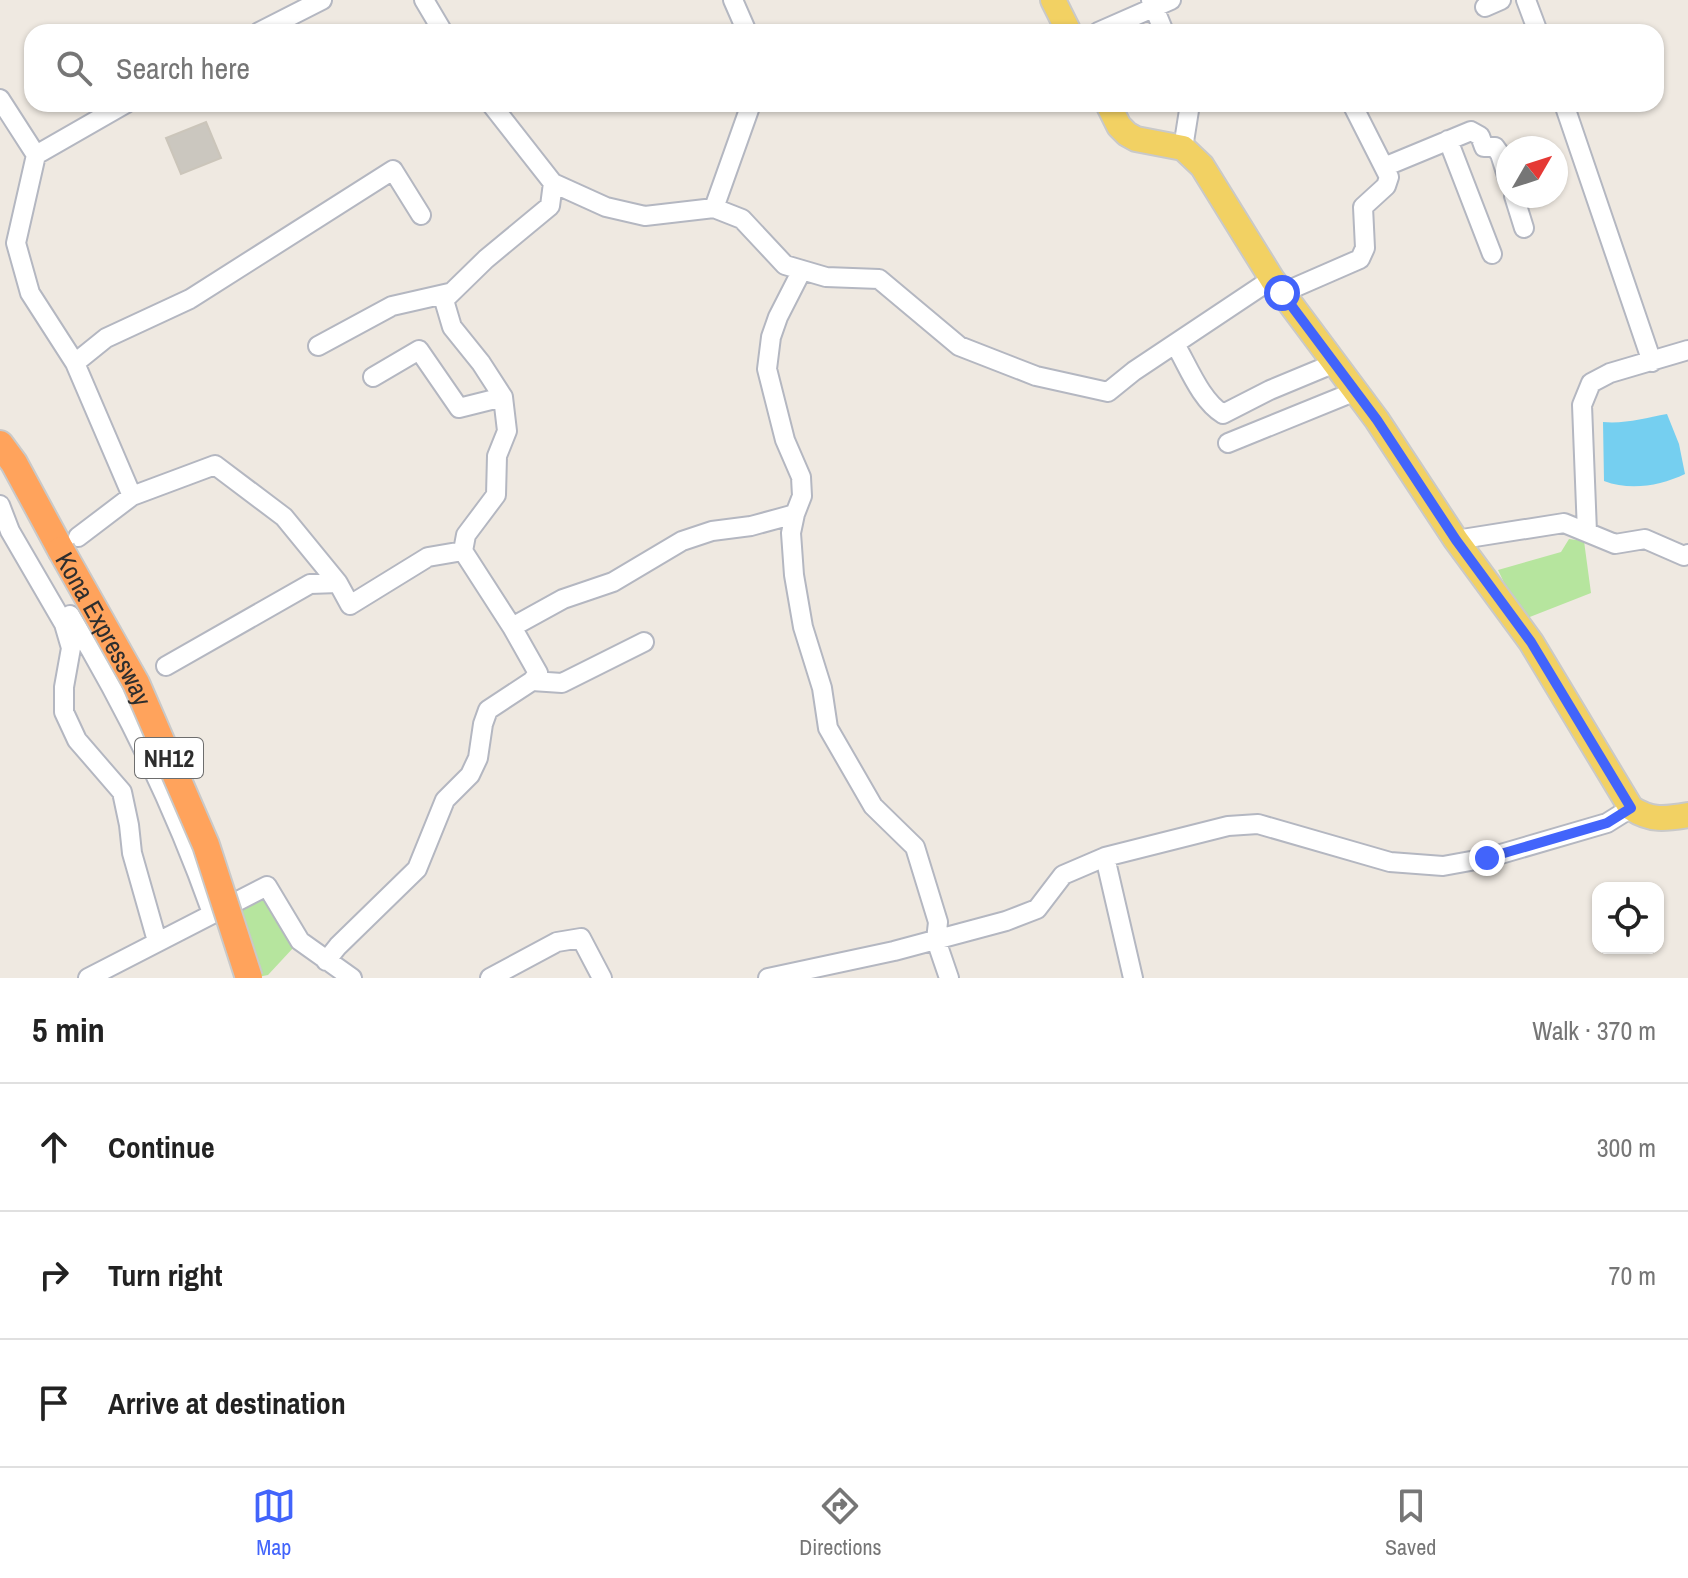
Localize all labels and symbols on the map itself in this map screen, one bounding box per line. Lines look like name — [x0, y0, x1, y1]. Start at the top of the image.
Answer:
north arrow — [1496, 136, 1568, 208]
route start — [1264, 275, 1300, 311]
street label: Kona Expressway — [48, 545, 161, 711]
road number: NH12 — [135, 738, 203, 778]
route end — [1469, 840, 1505, 876]

